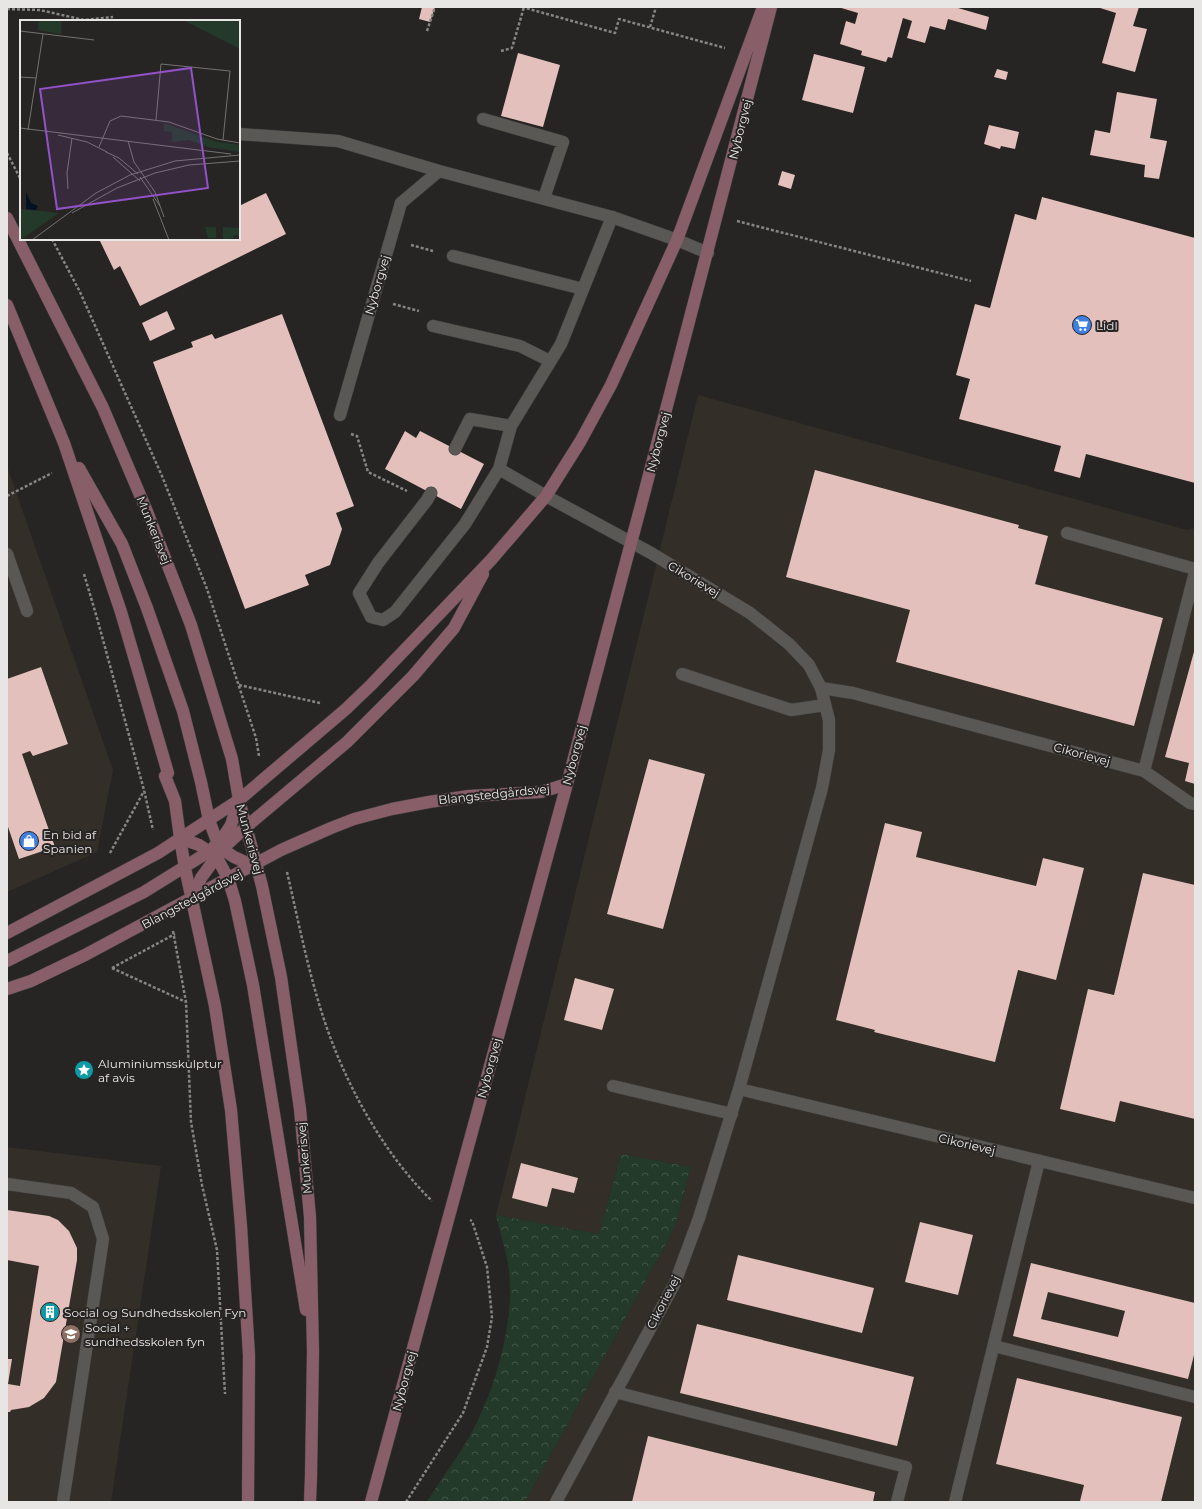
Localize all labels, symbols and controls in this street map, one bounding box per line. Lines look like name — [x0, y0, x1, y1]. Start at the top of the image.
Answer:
inset map — [20, 20, 240, 240]
street label: Nyborgvej — [725, 97, 755, 161]
street label: Nyborgvej — [361, 253, 393, 317]
supermarket icon: Lidl — [1071, 314, 1093, 336]
place label: Lidl — [1096, 318, 1118, 333]
street label: Nyborgvej — [643, 410, 673, 474]
street label: Munkerisvej — [134, 494, 174, 566]
street label: Cikorievej — [665, 558, 723, 600]
street label: Nyborgvej — [559, 723, 589, 787]
street label: Cikorievej — [1052, 739, 1112, 769]
street label: Blangstedgårdsvej — [437, 781, 551, 807]
street label: Munkerisvej — [233, 802, 267, 876]
place label: En bid af Spanien — [43, 827, 97, 856]
shop icon: En bid af Spanien — [18, 830, 40, 852]
street label: Blangstedgårdsvej — [139, 866, 245, 932]
street label: Nyborgvej — [474, 1036, 504, 1100]
place label: Aluminiumsskulptur af avis — [98, 1056, 222, 1085]
place icon: Aluminiumsskulptur af avis — [73, 1059, 95, 1081]
street label: Munkerisvej — [293, 1121, 315, 1195]
street label: Cikorievej — [937, 1130, 997, 1158]
street label: Cikorievej — [643, 1273, 683, 1331]
building icon: Social og Sundhedsskolen Fyn — [39, 1301, 61, 1323]
place label: Social og Sundhedsskolen Fyn — [64, 1305, 246, 1320]
place label: Social + sundhedsskolen fyn — [85, 1320, 205, 1349]
school or university icon: Social + sundhedsskolen fyn — [60, 1323, 82, 1345]
street label: Nyborgvej — [389, 1349, 419, 1413]

